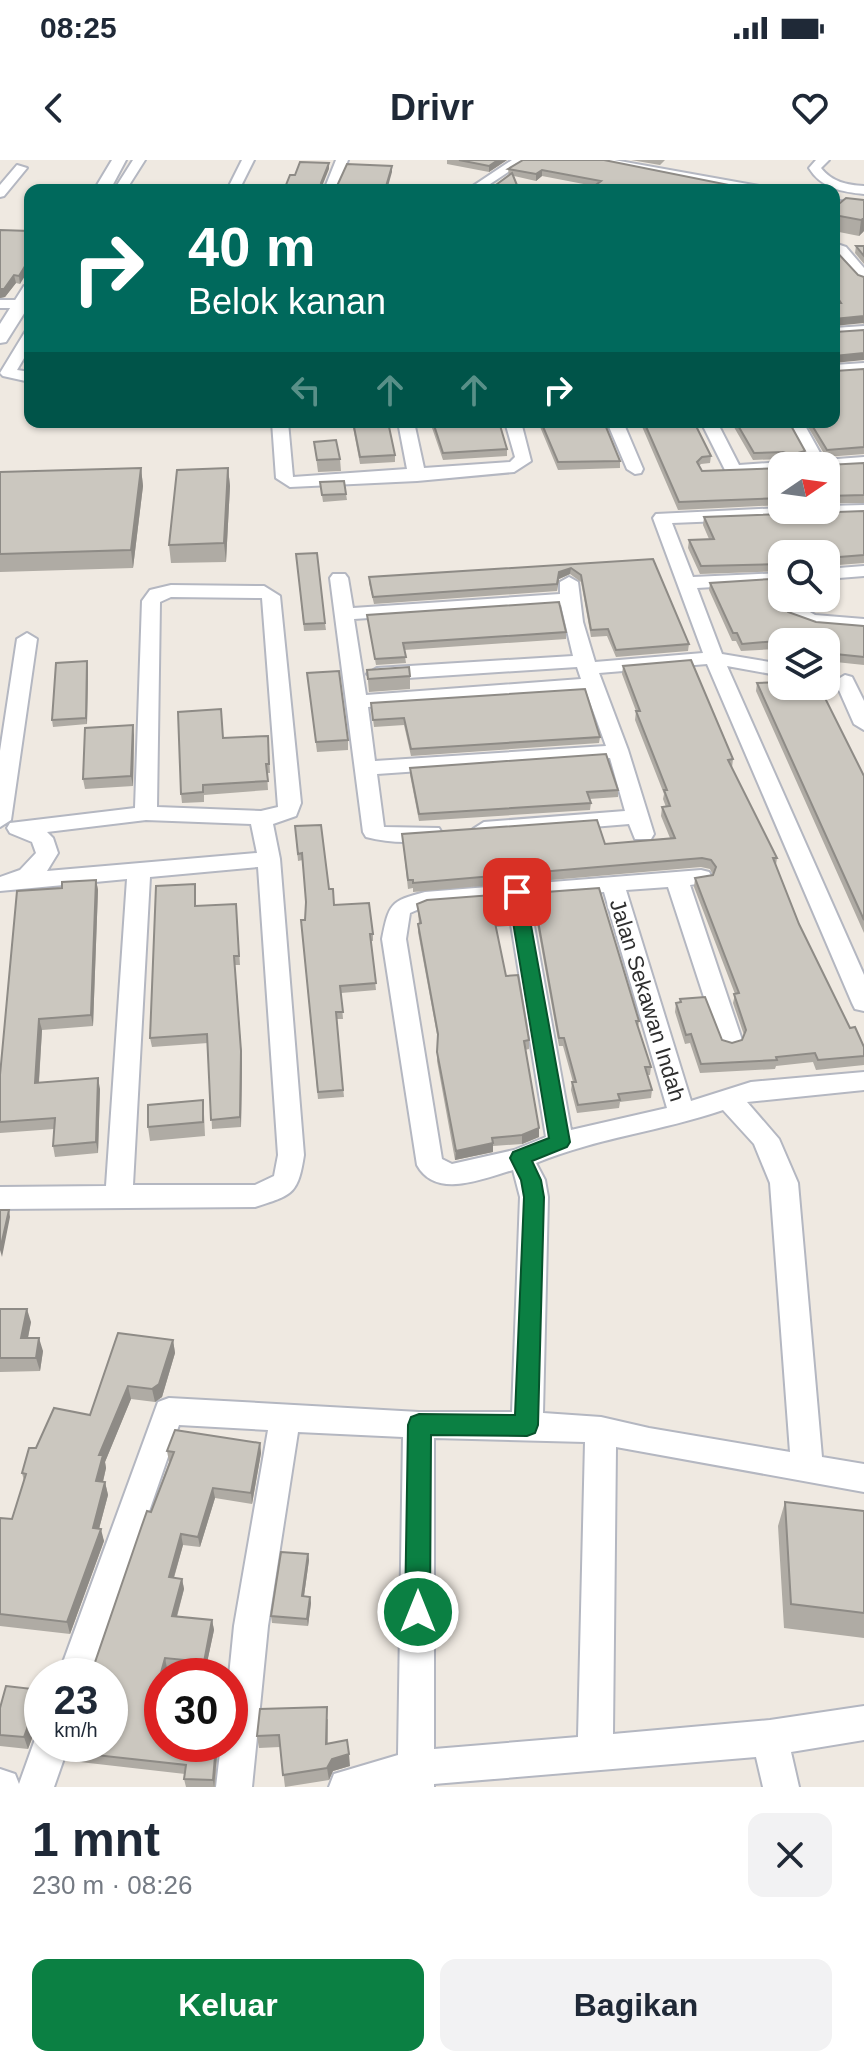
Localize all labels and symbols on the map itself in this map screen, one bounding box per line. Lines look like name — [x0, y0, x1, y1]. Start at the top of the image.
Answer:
north arrow — [768, 452, 840, 524]
pin — [483, 858, 551, 926]
street label: Jalan Sekawan Indah — [605, 896, 690, 1104]
position arrow — [376, 1570, 460, 1654]
speed limit sign: 30 — [144, 1658, 248, 1762]

